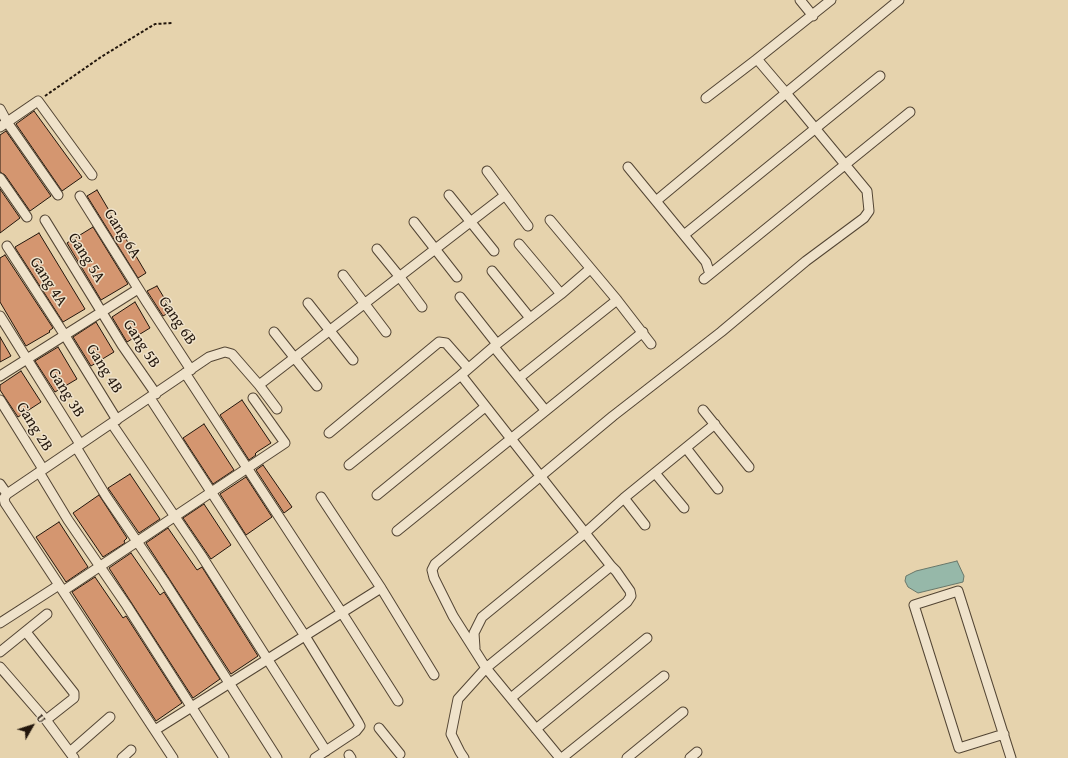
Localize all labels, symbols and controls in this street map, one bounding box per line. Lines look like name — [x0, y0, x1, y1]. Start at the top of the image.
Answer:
street label: Gang 6A — [99, 206, 145, 262]
street label: Gang 5A — [63, 230, 109, 286]
street label: Gang 4A — [25, 254, 71, 310]
street label: Gang 6B — [154, 293, 200, 349]
street label: Gang 5B — [118, 316, 164, 372]
street label: Gang 4B — [81, 341, 127, 397]
street label: Gang 3B — [43, 365, 89, 421]
street label: Gang 2B — [11, 399, 57, 455]
north arrow — [12, 706, 52, 746]
text: U — [33, 711, 50, 726]

